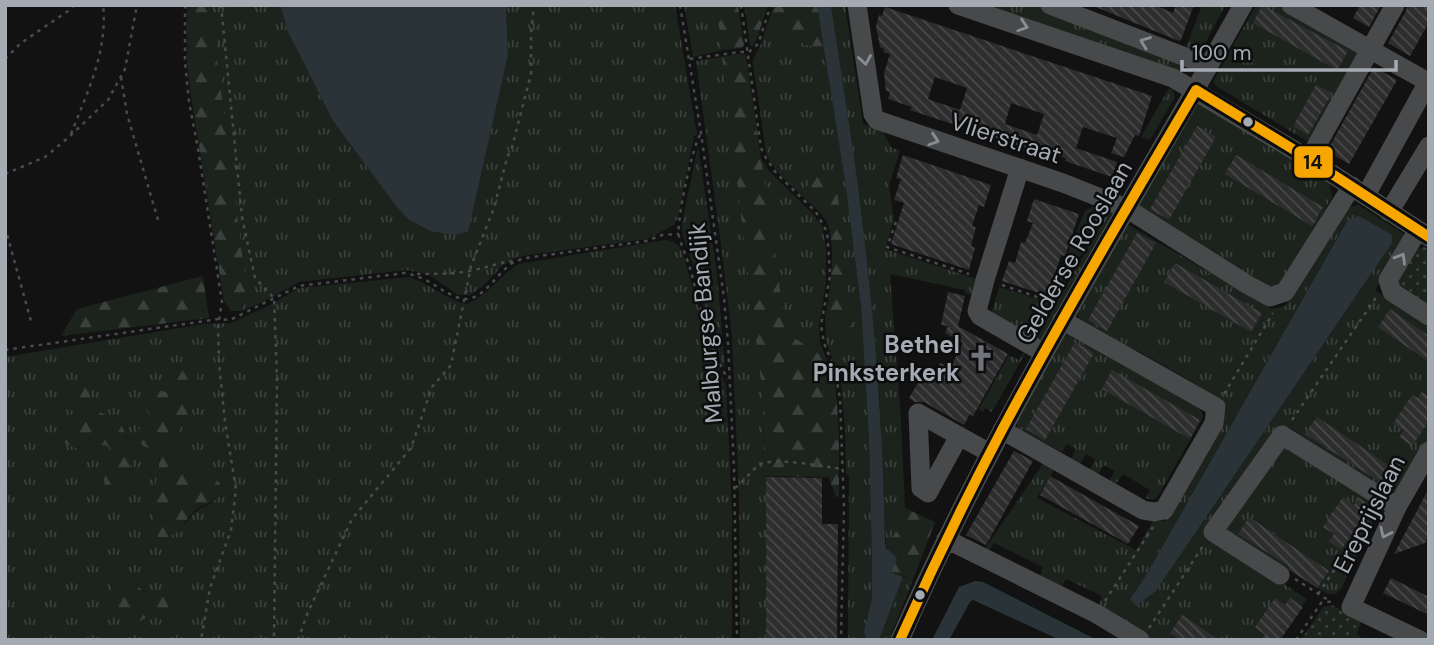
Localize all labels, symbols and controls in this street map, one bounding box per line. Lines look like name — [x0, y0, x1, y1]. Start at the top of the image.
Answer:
one-way arrow — [1016, 18, 1029, 32]
scale bar — [1182, 28, 1396, 72]
one-way arrow — [1140, 36, 1152, 50]
text: 100 m — [1192, 39, 1252, 67]
one-way arrow — [857, 54, 872, 65]
street label: Vlierstraat — [947, 106, 1065, 170]
unlabelled marker — [1241, 115, 1255, 129]
one-way arrow — [928, 132, 940, 146]
line badge: 14 — [1293, 145, 1334, 179]
text: 14 — [1303, 150, 1323, 175]
street label: Gelderse Rooslaan — [1009, 155, 1139, 349]
street label: Malburgse Bandijk — [681, 221, 729, 425]
one-way arrow — [1393, 253, 1406, 266]
place label: Bethel Pinksterkerk — [813, 329, 960, 388]
church icon: Bethel Pinksterkerk — [966, 343, 996, 373]
street label: Ereprijslaan — [1326, 450, 1412, 578]
one-way arrow — [1379, 526, 1393, 538]
unlabelled marker — [913, 588, 927, 602]

